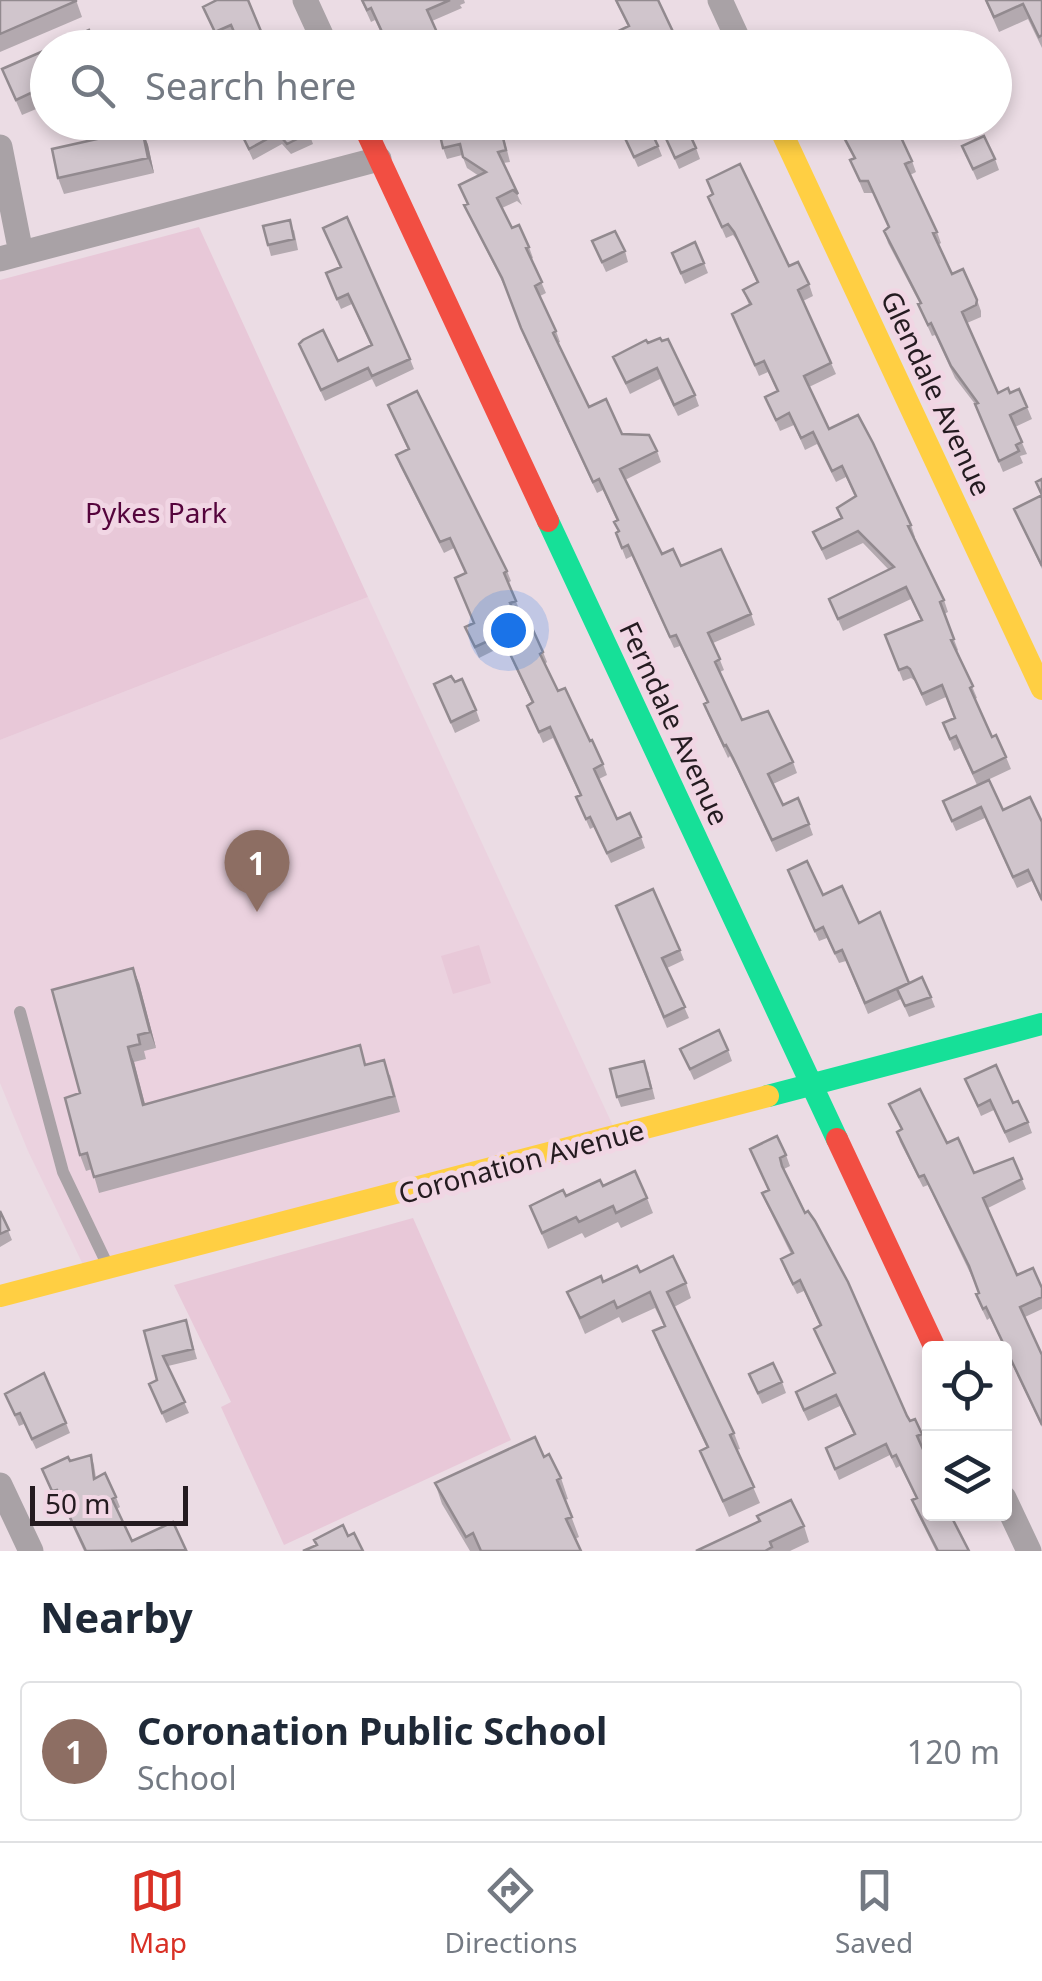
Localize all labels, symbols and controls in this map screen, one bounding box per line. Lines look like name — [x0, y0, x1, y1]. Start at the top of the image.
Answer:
search box — [30, 30, 1012, 140]
icon: search — [65, 58, 120, 113]
text: Search here — [145, 59, 356, 111]
street label: Glendale Avenue — [873, 284, 1001, 502]
park label: Pykes Park — [85, 493, 227, 531]
your location — [483, 605, 534, 656]
street label: Ferndale Avenue — [611, 615, 739, 831]
pin: 1 — [224, 830, 290, 912]
street label: Coronation Avenue — [394, 1110, 648, 1212]
map controls — [922, 1341, 1012, 1521]
button: locate — [922, 1341, 1012, 1431]
button: layers — [922, 1431, 1012, 1521]
scale bar — [30, 1481, 188, 1526]
text: 50 m — [45, 1484, 111, 1522]
text: Nearby — [40, 1588, 193, 1645]
text: Coronation Public School — [137, 1704, 607, 1756]
text: 1 — [65, 1730, 84, 1773]
text: 120 m — [907, 1730, 1000, 1773]
text: School — [137, 1756, 237, 1799]
tab: Map — [129, 1863, 187, 1961]
tab: Directions — [445, 1863, 577, 1961]
tab: Saved — [835, 1863, 913, 1961]

